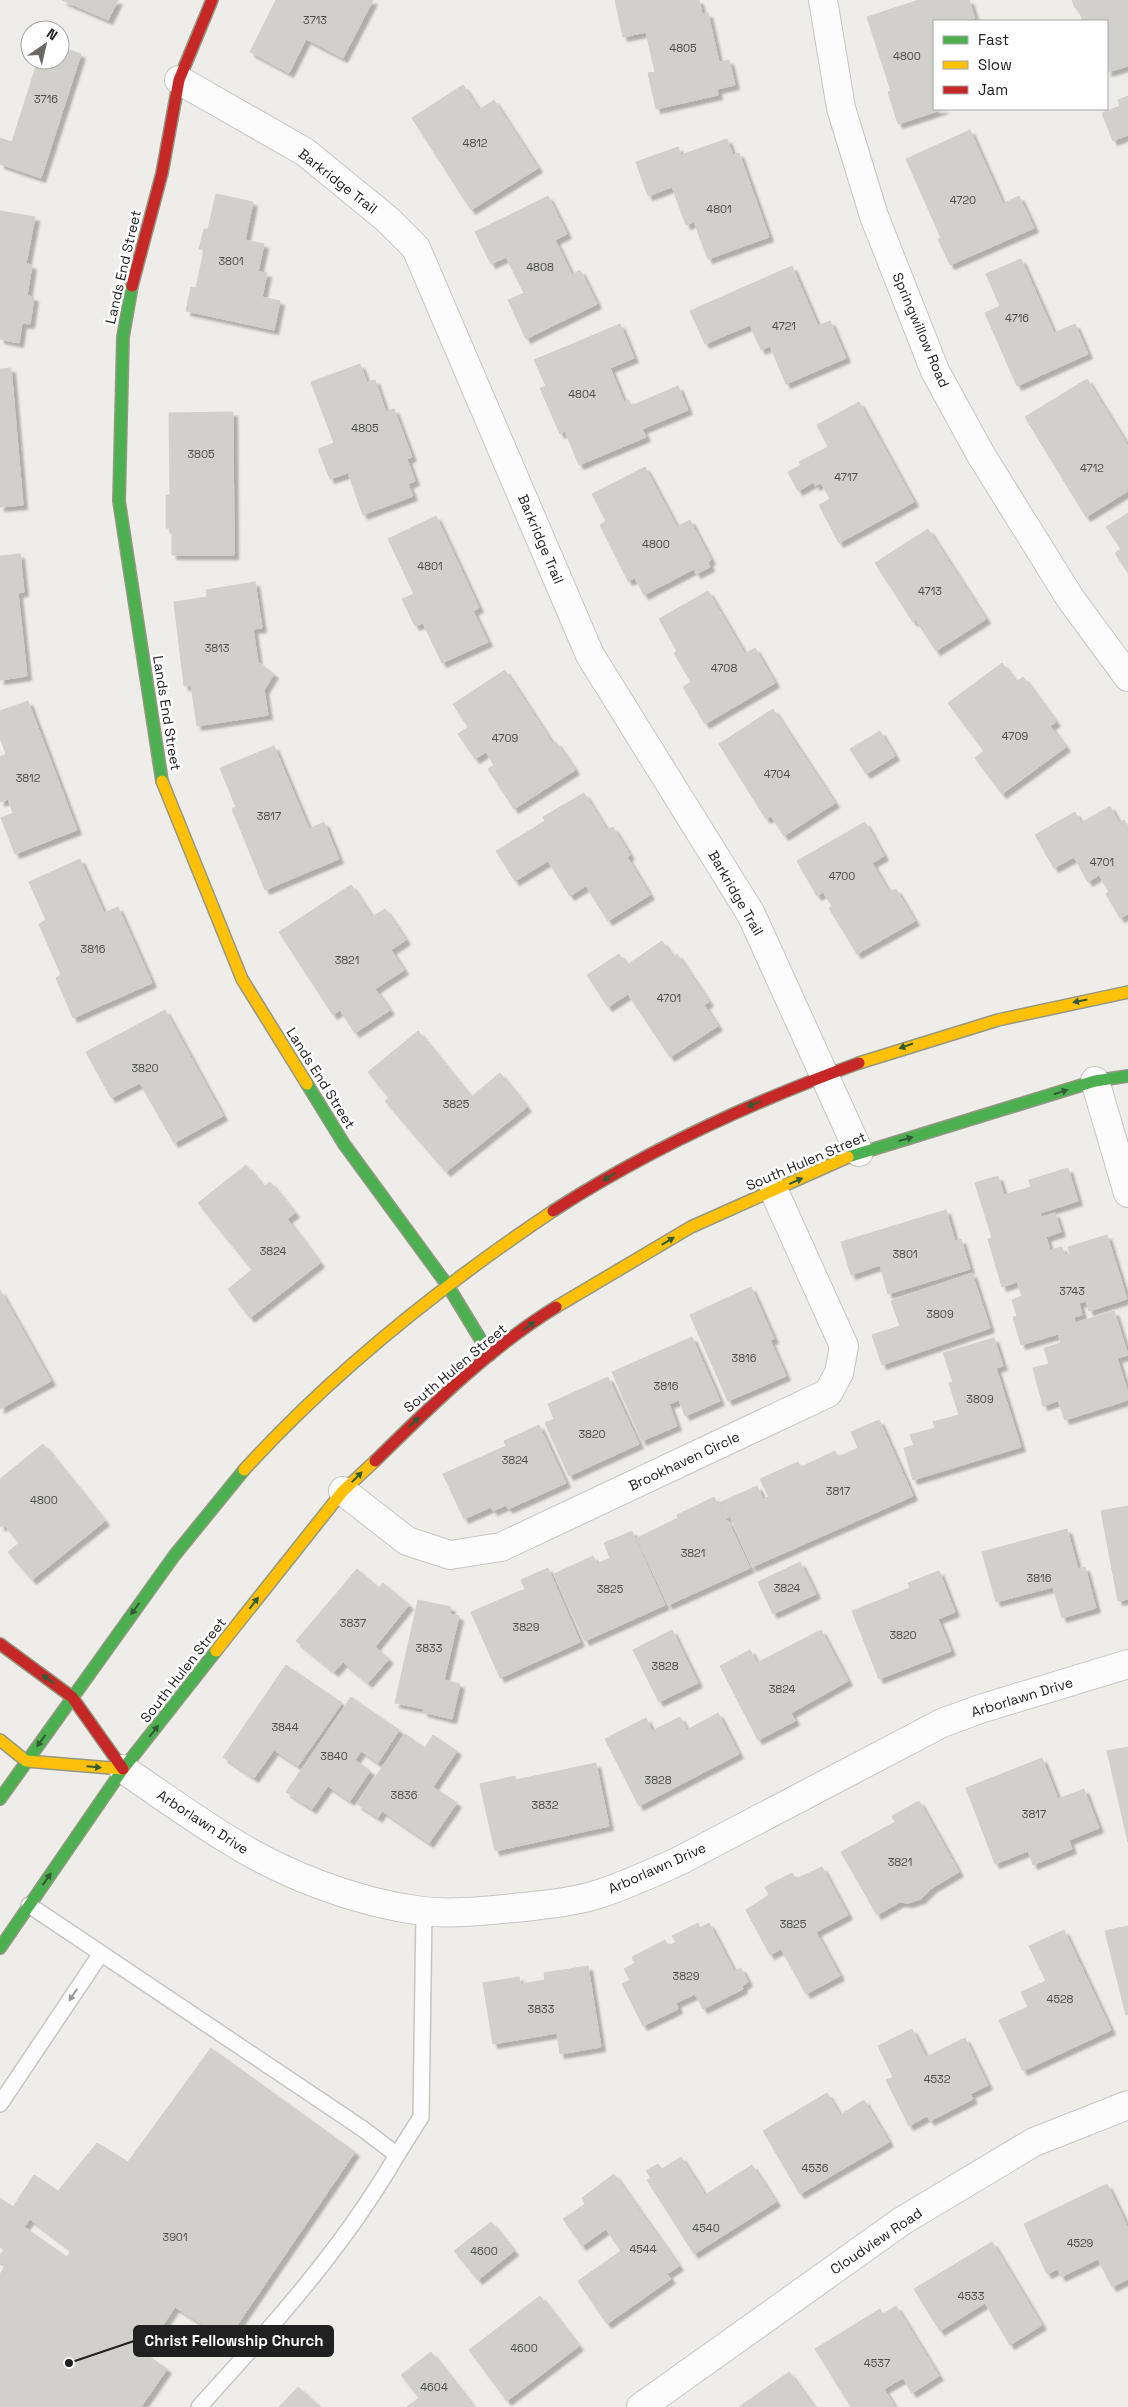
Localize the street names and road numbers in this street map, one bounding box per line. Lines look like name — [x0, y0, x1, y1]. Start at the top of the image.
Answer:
street label: Barkridge Trail — [295, 145, 381, 217]
street label: Lands End Street — [101, 208, 145, 326]
street label: Springwillow Road — [889, 270, 953, 390]
street label: Barkridge Trail — [514, 492, 568, 586]
street label: Lands End Street — [149, 654, 185, 772]
street label: Barkridge Trail — [704, 847, 768, 939]
street label: Lands End Street — [283, 1024, 359, 1132]
street label: South Hulen Street — [743, 1128, 869, 1194]
street label: South Hulen Street — [400, 1320, 510, 1416]
street label: Brookhaven Circle — [626, 1427, 742, 1495]
street label: South Hulen Street — [136, 1614, 230, 1726]
street label: Arborlawn Drive — [969, 1673, 1075, 1721]
street label: Arborlawn Drive — [154, 1786, 252, 1858]
street label: Arborlawn Drive — [605, 1838, 709, 1898]
street label: Cloudview Road — [827, 2204, 925, 2278]

